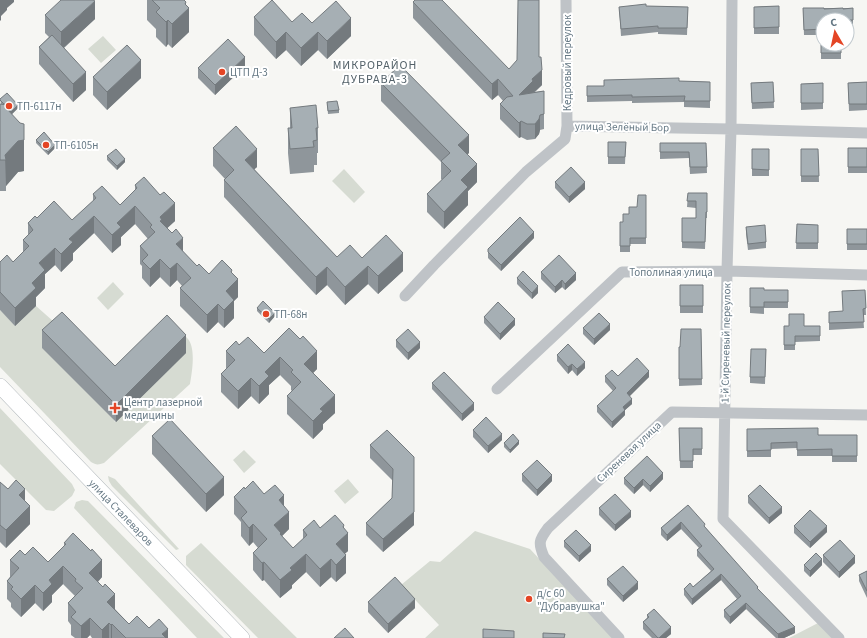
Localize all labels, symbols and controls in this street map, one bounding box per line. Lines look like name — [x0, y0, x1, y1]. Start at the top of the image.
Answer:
north arrow — [815, 12, 855, 52]
street label: Кедровый переулок — [560, 14, 575, 111]
text: С — [829, 15, 838, 31]
district label: МИКРОРАЙОН ДУБРАВА-3 — [333, 57, 417, 88]
place label: ЦТП Д-3 — [230, 65, 268, 80]
marker: ЦТП Д-3 — [217, 67, 227, 77]
place label: ТП-6117н — [17, 99, 61, 114]
marker: ТП-6117н — [4, 101, 14, 111]
street label: улица Зелёный Бор — [575, 119, 669, 135]
place label: ТП-6105н — [54, 138, 98, 153]
marker: ТП-6105н — [41, 140, 51, 150]
street label: Тополиная улица — [629, 265, 713, 280]
street label: 1-й Сиреневый переулок — [717, 282, 735, 403]
place label: ТП-68н — [274, 307, 308, 322]
marker: ТП-68н — [261, 309, 271, 319]
place label: Центр лазерной медицины — [124, 395, 202, 423]
marker: Центр лазерной медицины — [109, 402, 121, 414]
street label: Сиреневая улица — [593, 418, 665, 486]
street label: улица Сталеваров — [85, 475, 157, 549]
place label: д/с 60 "Дубравушка" — [537, 586, 605, 614]
marker: д/с 60 "Дубравушка" — [524, 594, 534, 604]

